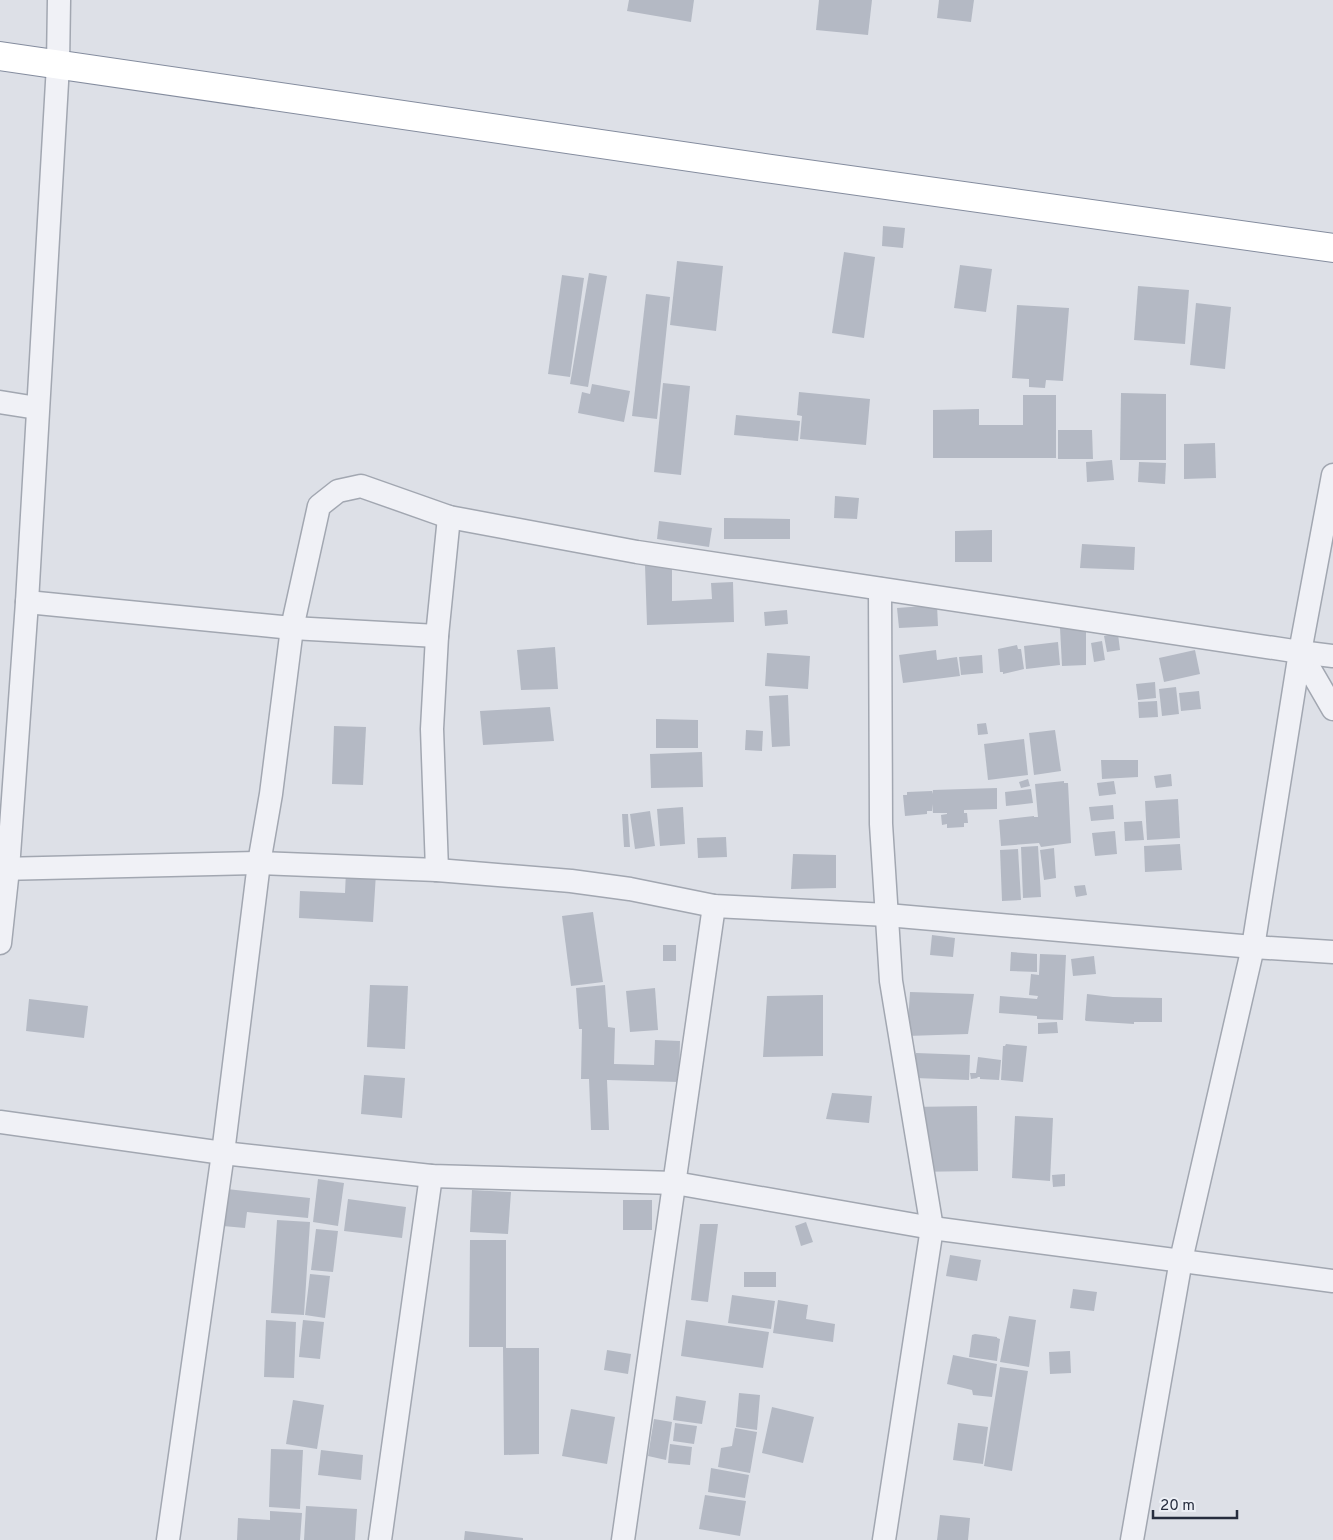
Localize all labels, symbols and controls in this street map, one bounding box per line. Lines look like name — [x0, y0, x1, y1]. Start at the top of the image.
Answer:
scale bar — [1153, 1488, 1237, 1520]
text: 20 m — [1160, 1497, 1195, 1516]

